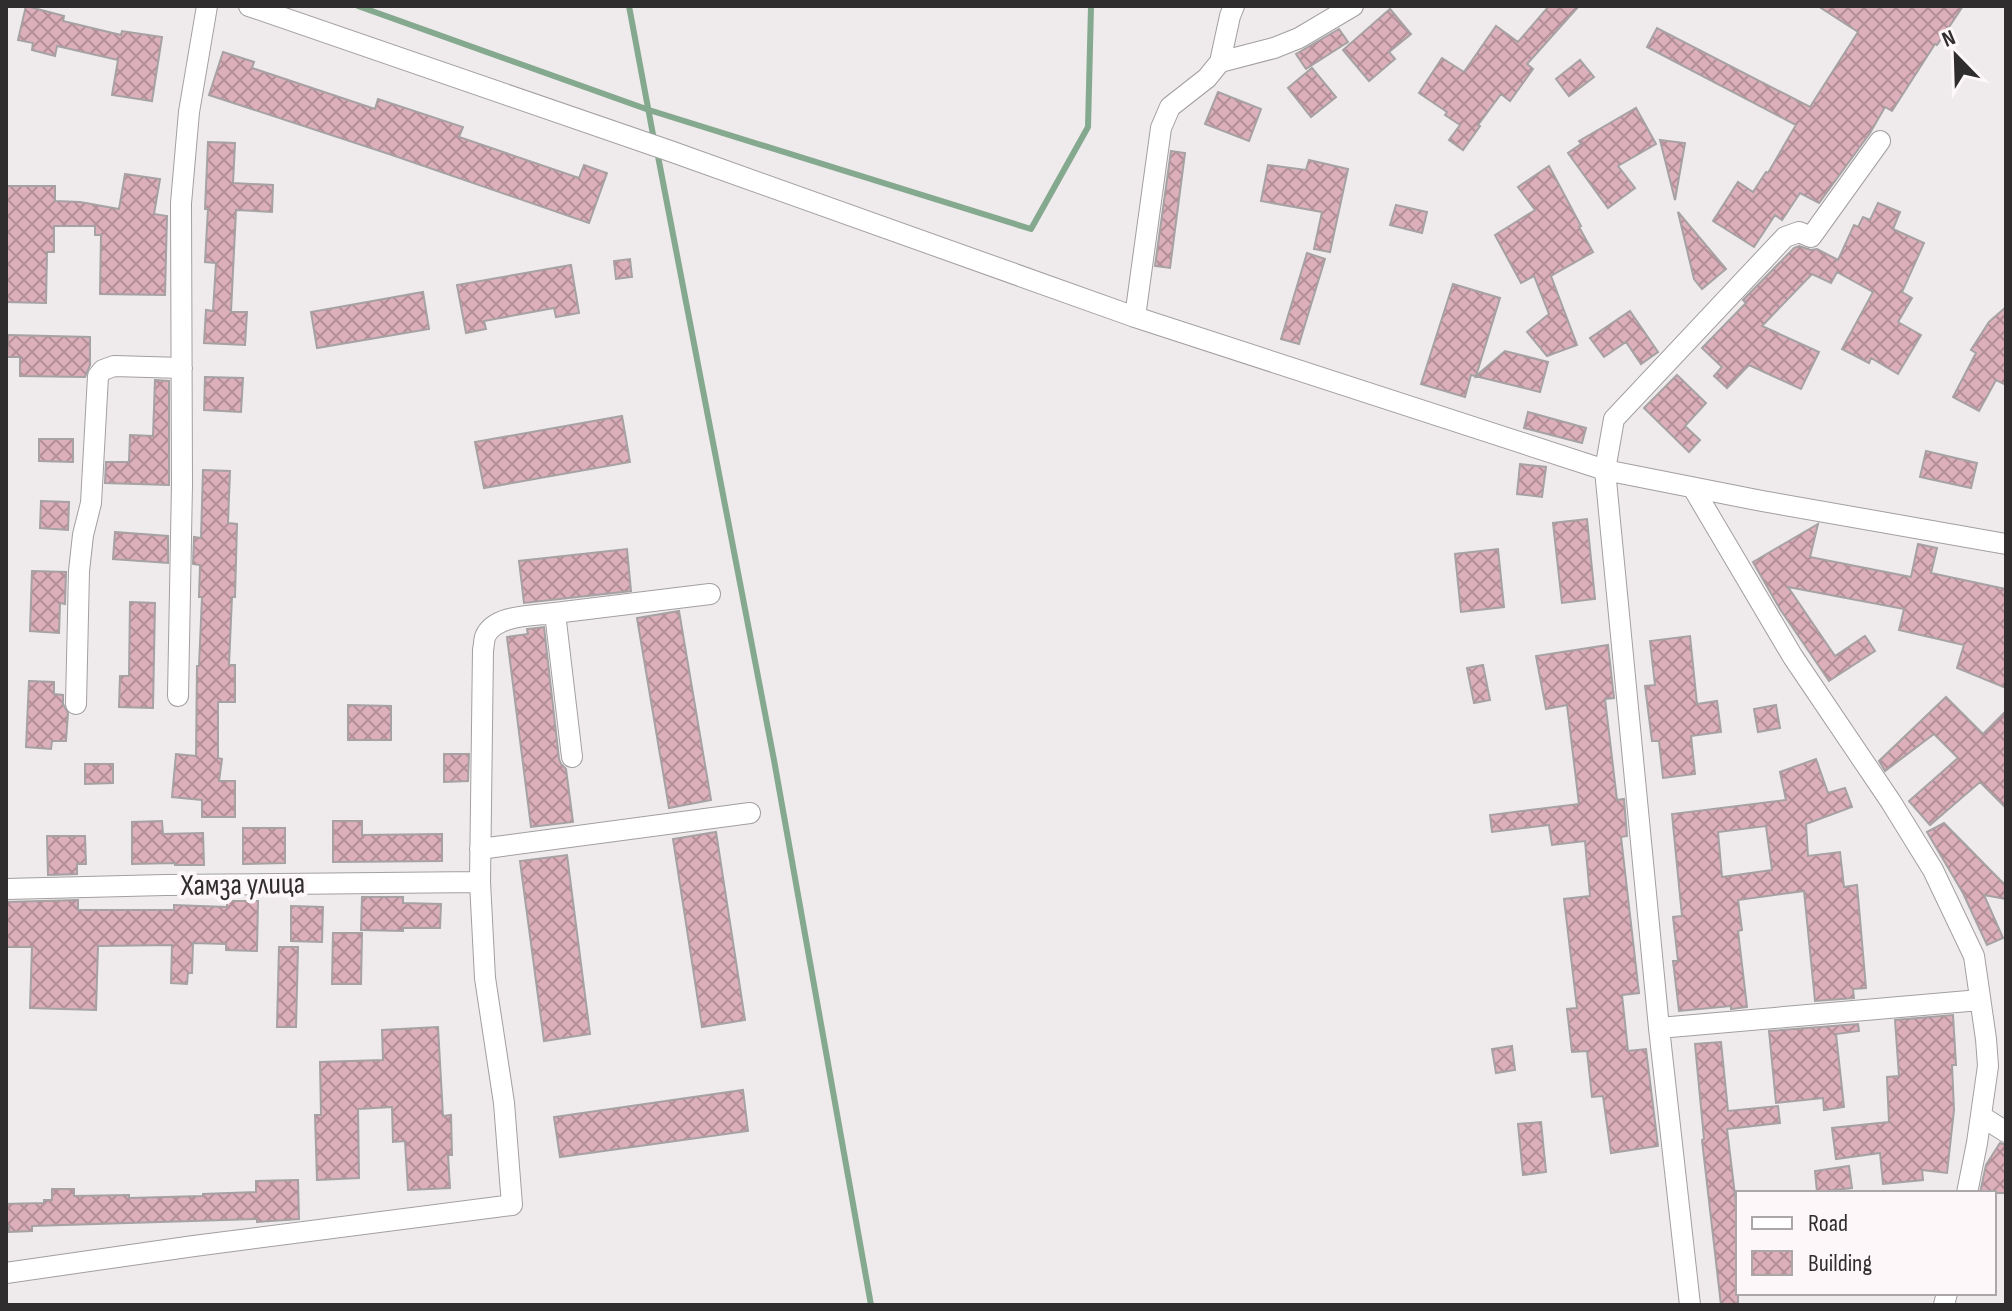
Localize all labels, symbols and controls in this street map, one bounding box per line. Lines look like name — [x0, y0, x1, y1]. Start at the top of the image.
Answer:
north arrow — [1916, 16, 1996, 96]
text: N — [1938, 24, 1959, 54]
street label: Хамза улица — [180, 866, 305, 904]
legend — [1736, 1191, 1996, 1295]
text: Road — [1808, 1209, 1848, 1238]
text: Building — [1808, 1249, 1872, 1278]

